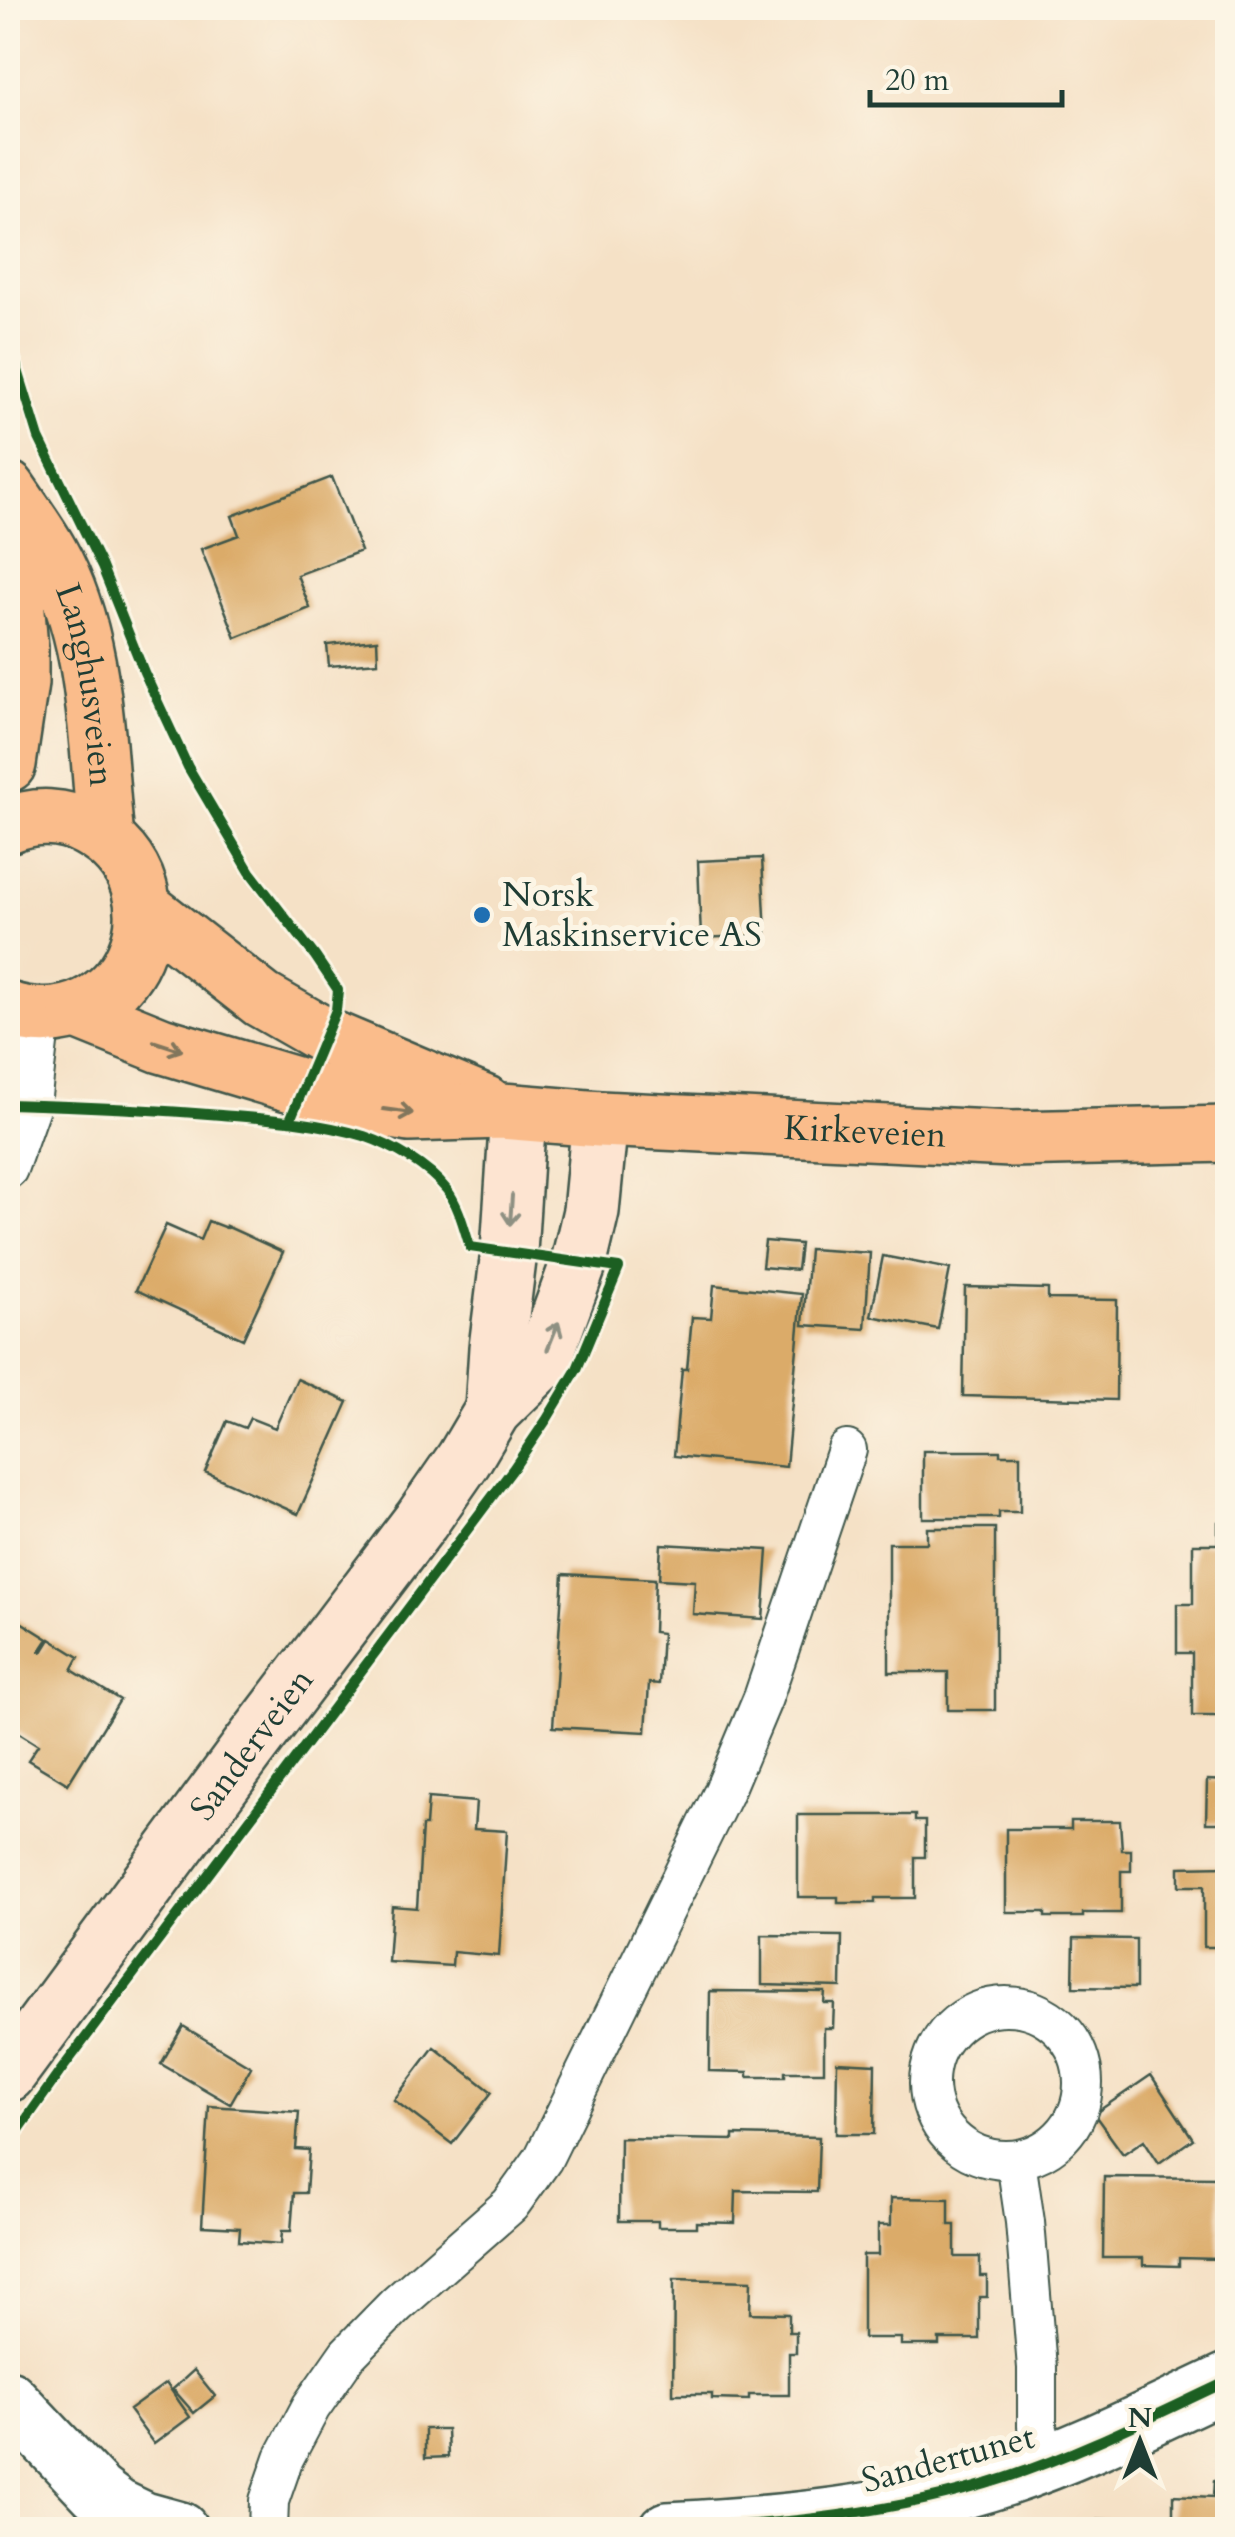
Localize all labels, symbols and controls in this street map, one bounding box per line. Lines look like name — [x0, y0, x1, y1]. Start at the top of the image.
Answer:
scale bar — [870, 45, 1062, 107]
text: 20 m — [885, 60, 950, 101]
street label: Langhusveien — [43, 577, 125, 789]
place label: Norsk Maskinservice AS — [502, 871, 762, 959]
marker: Norsk Maskinservice AS — [471, 904, 493, 926]
one-way arrow — [152, 1038, 183, 1056]
one-way arrow — [381, 1103, 413, 1121]
street label: Kirkeveien — [783, 1104, 948, 1160]
one-way arrow — [501, 1194, 520, 1226]
one-way arrow — [546, 1321, 564, 1351]
street label: Sanderveien — [179, 1658, 325, 1831]
north arrow — [1090, 2392, 1190, 2492]
text: N — [1128, 2399, 1152, 2437]
street label: Sandertunet — [856, 2413, 1040, 2505]

